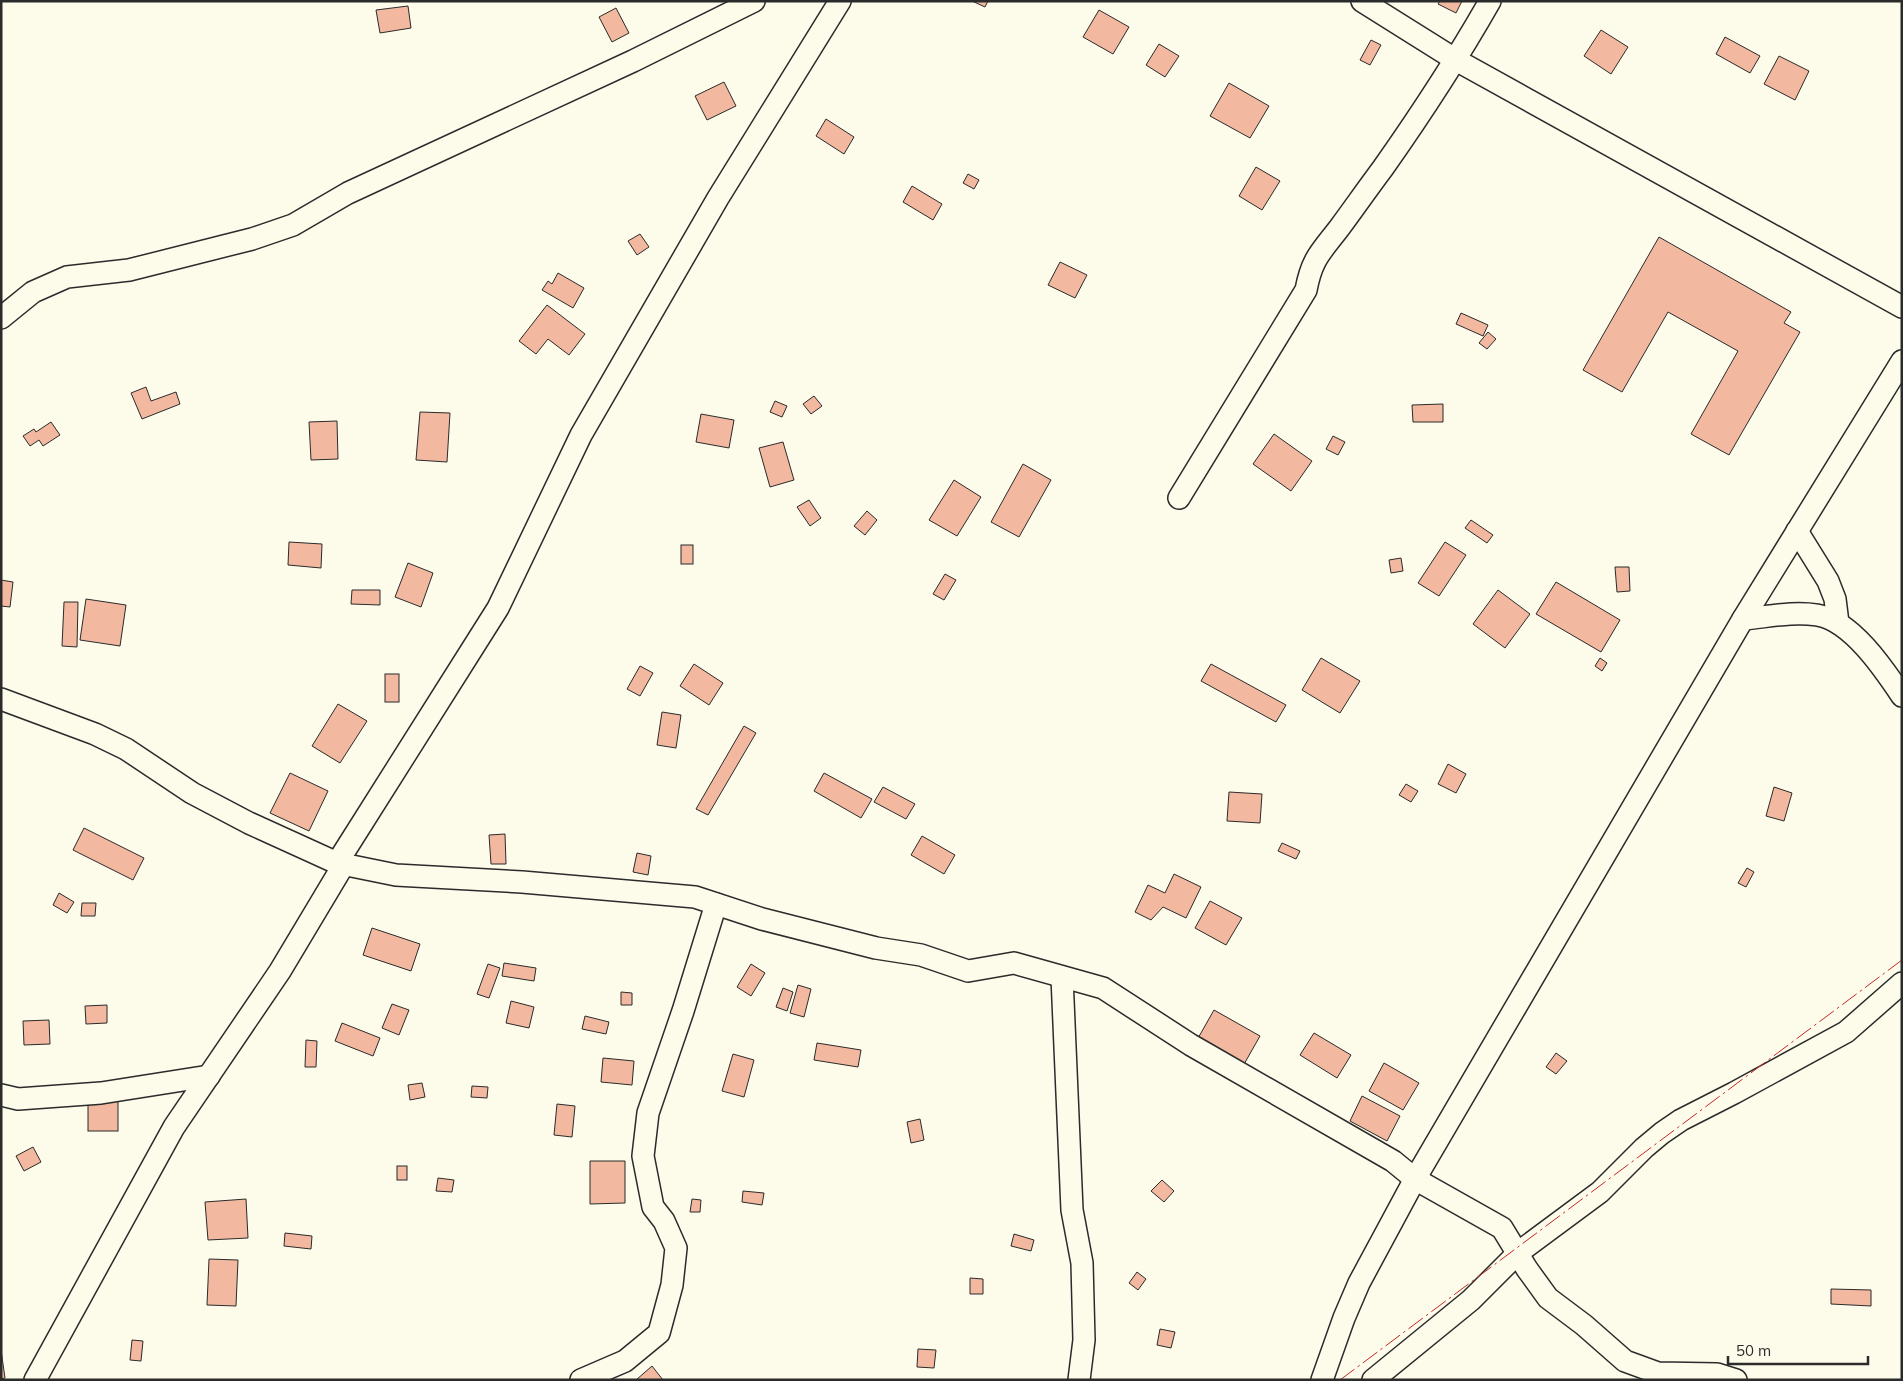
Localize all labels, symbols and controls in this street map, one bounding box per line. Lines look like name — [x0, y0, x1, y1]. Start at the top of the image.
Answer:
scale bar — [1728, 1334, 1868, 1366]
text: 50 m — [1736, 1341, 1771, 1360]

